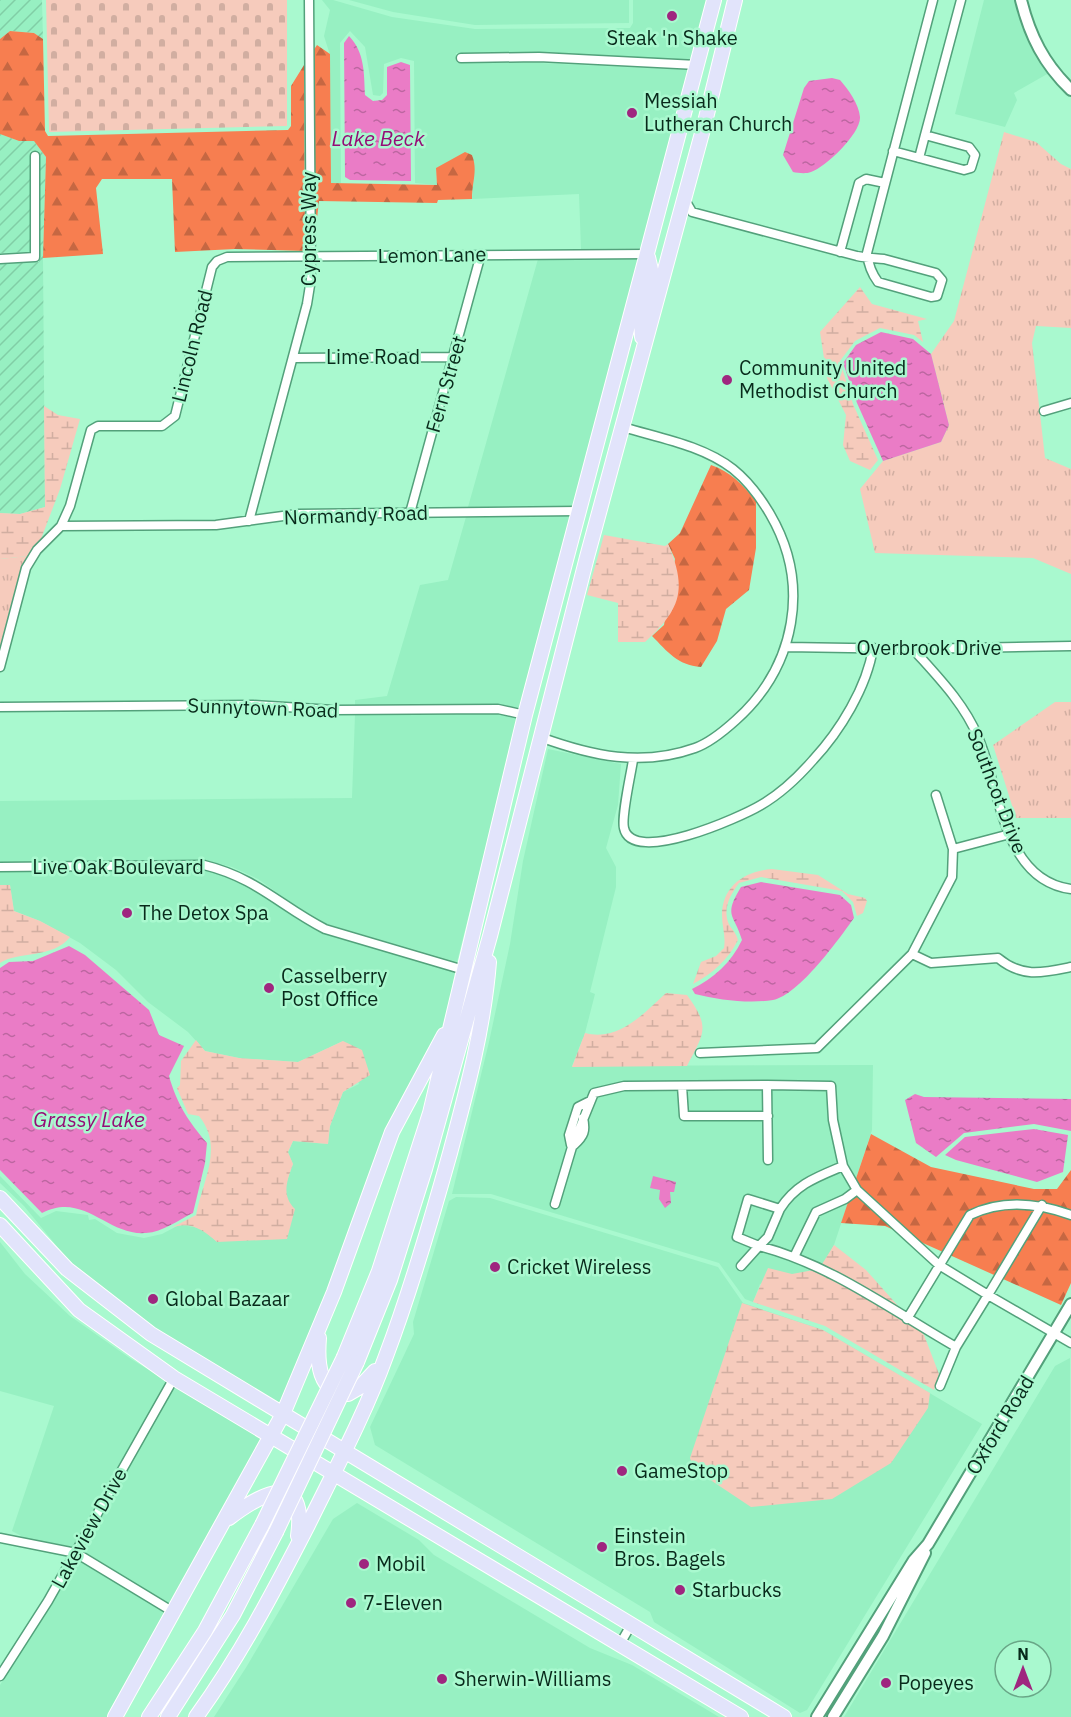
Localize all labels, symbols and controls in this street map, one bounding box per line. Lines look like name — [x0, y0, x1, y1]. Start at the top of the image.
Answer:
marker: Steak 'n Shake — [665, 9, 679, 23]
place label: Steak 'n Shake — [606, 24, 738, 51]
place label: Messiah Lutheran Church — [644, 87, 792, 137]
marker: Messiah Lutheran Church — [625, 106, 639, 120]
water label: Lake Beck — [331, 124, 426, 152]
street label: Cypress Way — [295, 172, 322, 286]
street label: Lemon Lane — [377, 240, 487, 269]
street label: Lincoln Road — [165, 287, 219, 405]
street label: Fern Street — [419, 332, 472, 436]
street label: Lime Road — [326, 343, 420, 370]
place label: Community United Methodist Church — [739, 354, 906, 404]
marker: Community United Methodist Church — [720, 373, 734, 387]
street label: Normandy Road — [283, 498, 429, 531]
street label: Overbrook Drive — [856, 634, 1002, 661]
street label: Sunnytown Road — [187, 691, 339, 724]
street label: Southcot Drive — [961, 724, 1034, 857]
street label: Live Oak Boulevard — [32, 853, 204, 880]
place label: The Detox Spa — [139, 899, 269, 926]
marker: The Detox Spa — [120, 906, 134, 920]
place label: Casselberry Post Office — [281, 962, 387, 1012]
marker: Casselberry Post Office — [262, 981, 276, 995]
water label: Grassy Lake — [33, 1105, 145, 1133]
place label: Cricket Wireless — [507, 1253, 652, 1280]
marker: Cricket Wireless — [488, 1260, 502, 1274]
place label: Global Bazaar — [165, 1285, 290, 1312]
marker: Global Bazaar — [146, 1292, 160, 1306]
street label: Oxford Road — [959, 1370, 1040, 1479]
place label: GameStop — [634, 1457, 728, 1484]
street label: Lakeview Drive — [44, 1463, 133, 1593]
marker: GameStop — [615, 1464, 629, 1478]
place label: Einstein Bros. Bagels — [614, 1522, 726, 1572]
marker: Einstein Bros. Bagels — [595, 1540, 609, 1554]
place label: Mobil — [376, 1550, 425, 1577]
marker: Mobil — [357, 1557, 371, 1571]
place label: Starbucks — [692, 1576, 782, 1603]
marker: Starbucks — [673, 1583, 687, 1597]
place label: 7-Eleven — [363, 1589, 443, 1616]
marker: 7-Eleven — [344, 1596, 358, 1610]
north arrow — [993, 1639, 1053, 1699]
text: N — [1017, 1644, 1029, 1664]
place label: Sherwin-Williams — [454, 1665, 611, 1692]
place label: Popeyes — [898, 1669, 974, 1696]
marker: Sherwin-Williams — [435, 1672, 449, 1686]
marker: Popeyes — [879, 1676, 893, 1690]

